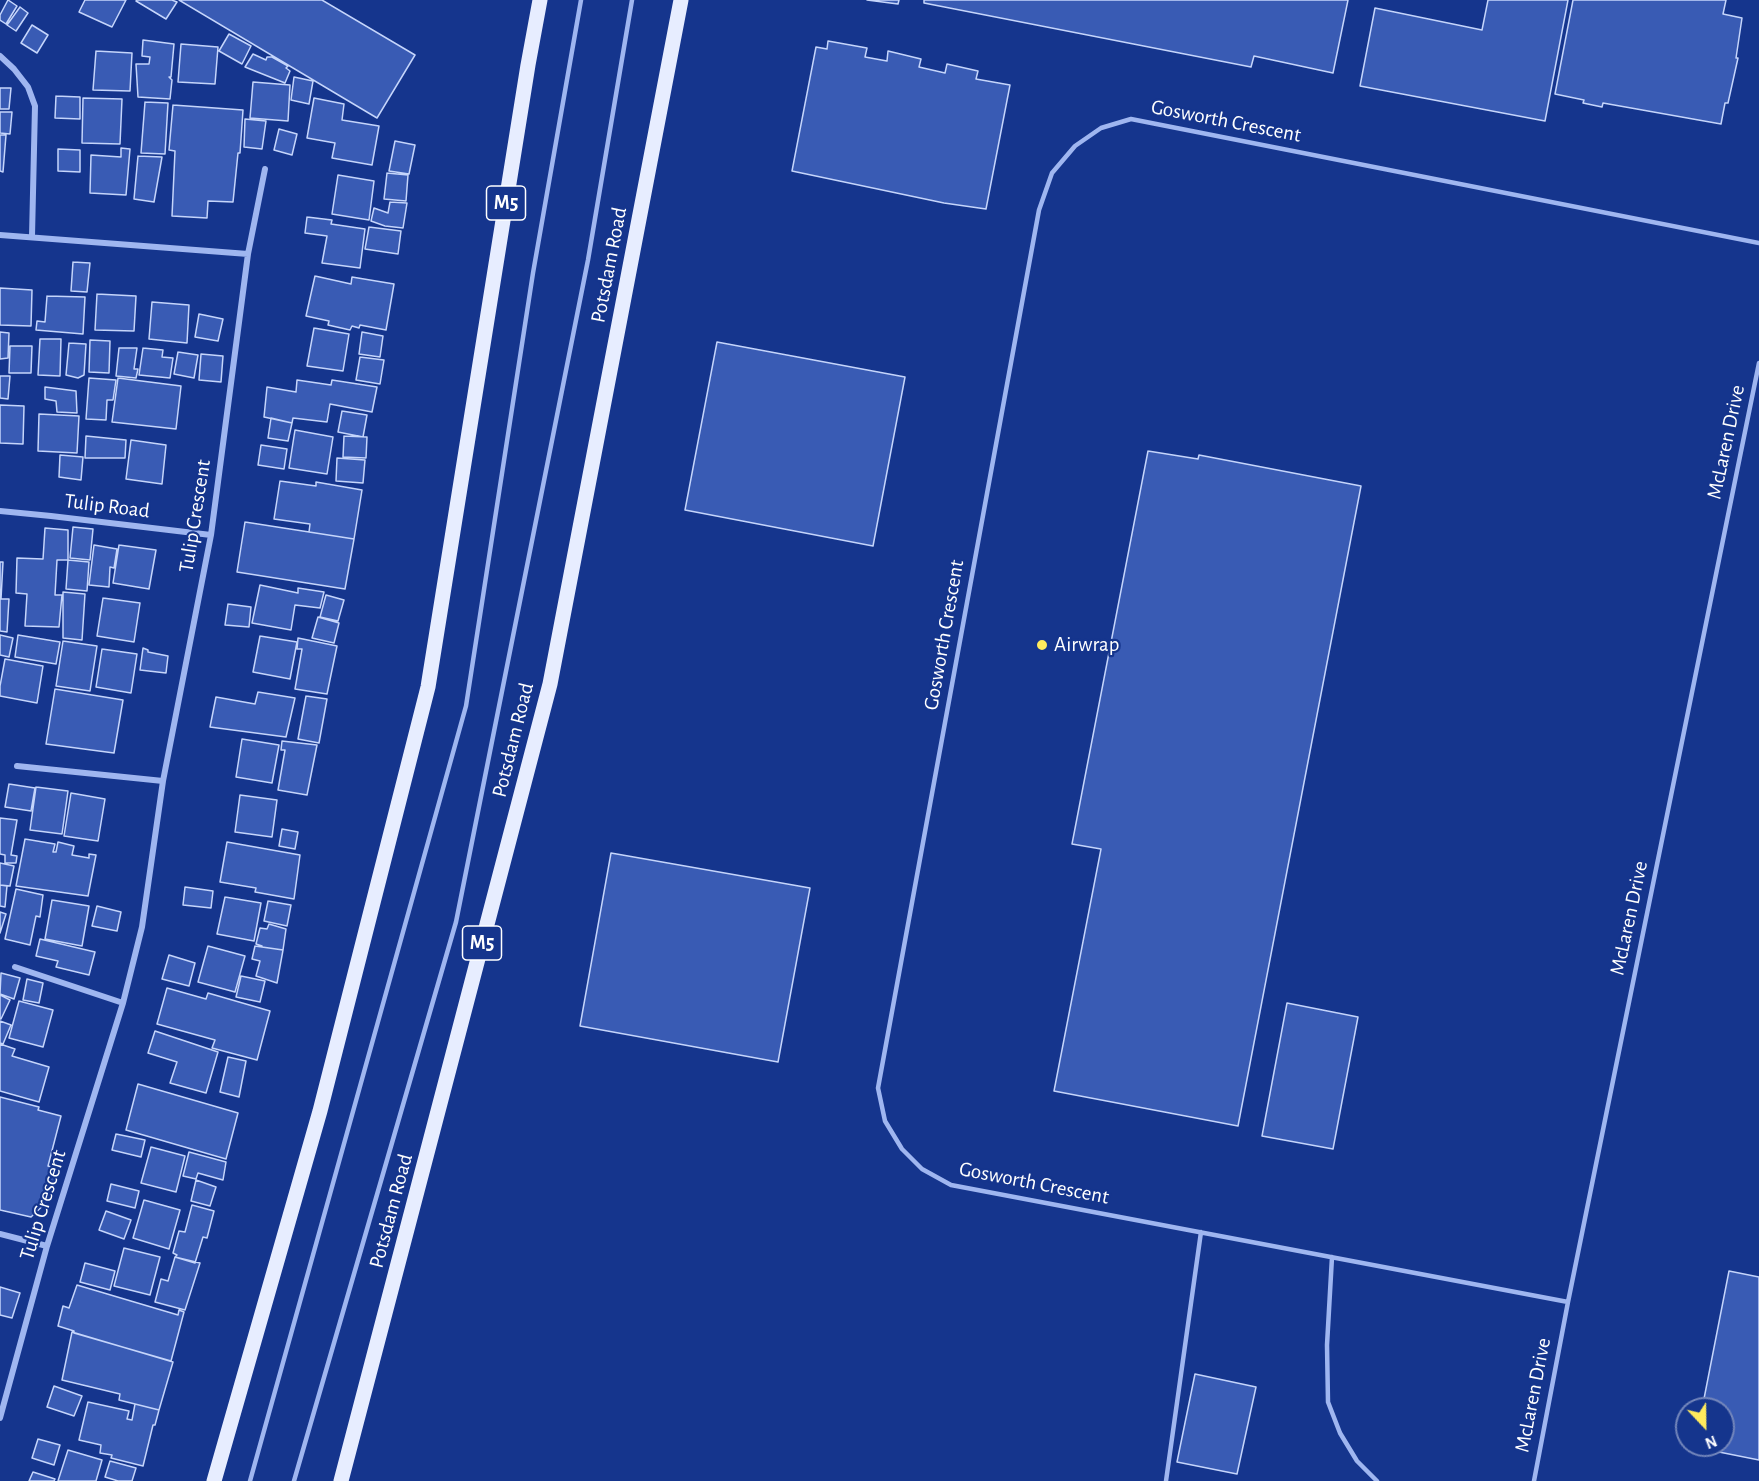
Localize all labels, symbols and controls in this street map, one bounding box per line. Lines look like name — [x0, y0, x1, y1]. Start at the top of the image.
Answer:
street label: Gosworth Crescent — [1149, 94, 1303, 148]
road number: M5 — [486, 186, 526, 220]
street label: Potsdam Road — [585, 205, 633, 325]
street label: McLaren Drive — [1702, 383, 1750, 501]
street label: Tulip Crescent — [174, 458, 216, 574]
street label: Tulip Road — [63, 488, 151, 524]
street label: Gosworth Crescent — [918, 558, 970, 712]
place label: Airwrap — [1054, 632, 1119, 658]
marker: Airwrap — [1035, 638, 1049, 652]
street label: Potsdam Road — [487, 680, 539, 800]
street label: McLaren Drive — [1605, 859, 1653, 977]
road number: M5 — [462, 926, 502, 960]
street label: Tulip Crescent — [14, 1147, 72, 1263]
street label: Potsdam Road — [364, 1151, 418, 1271]
street label: Gosworth Crescent — [957, 1156, 1111, 1210]
street label: McLaren Drive — [1510, 1336, 1556, 1454]
north arrow — [1675, 1397, 1735, 1457]
text: N — [1703, 1432, 1719, 1451]

